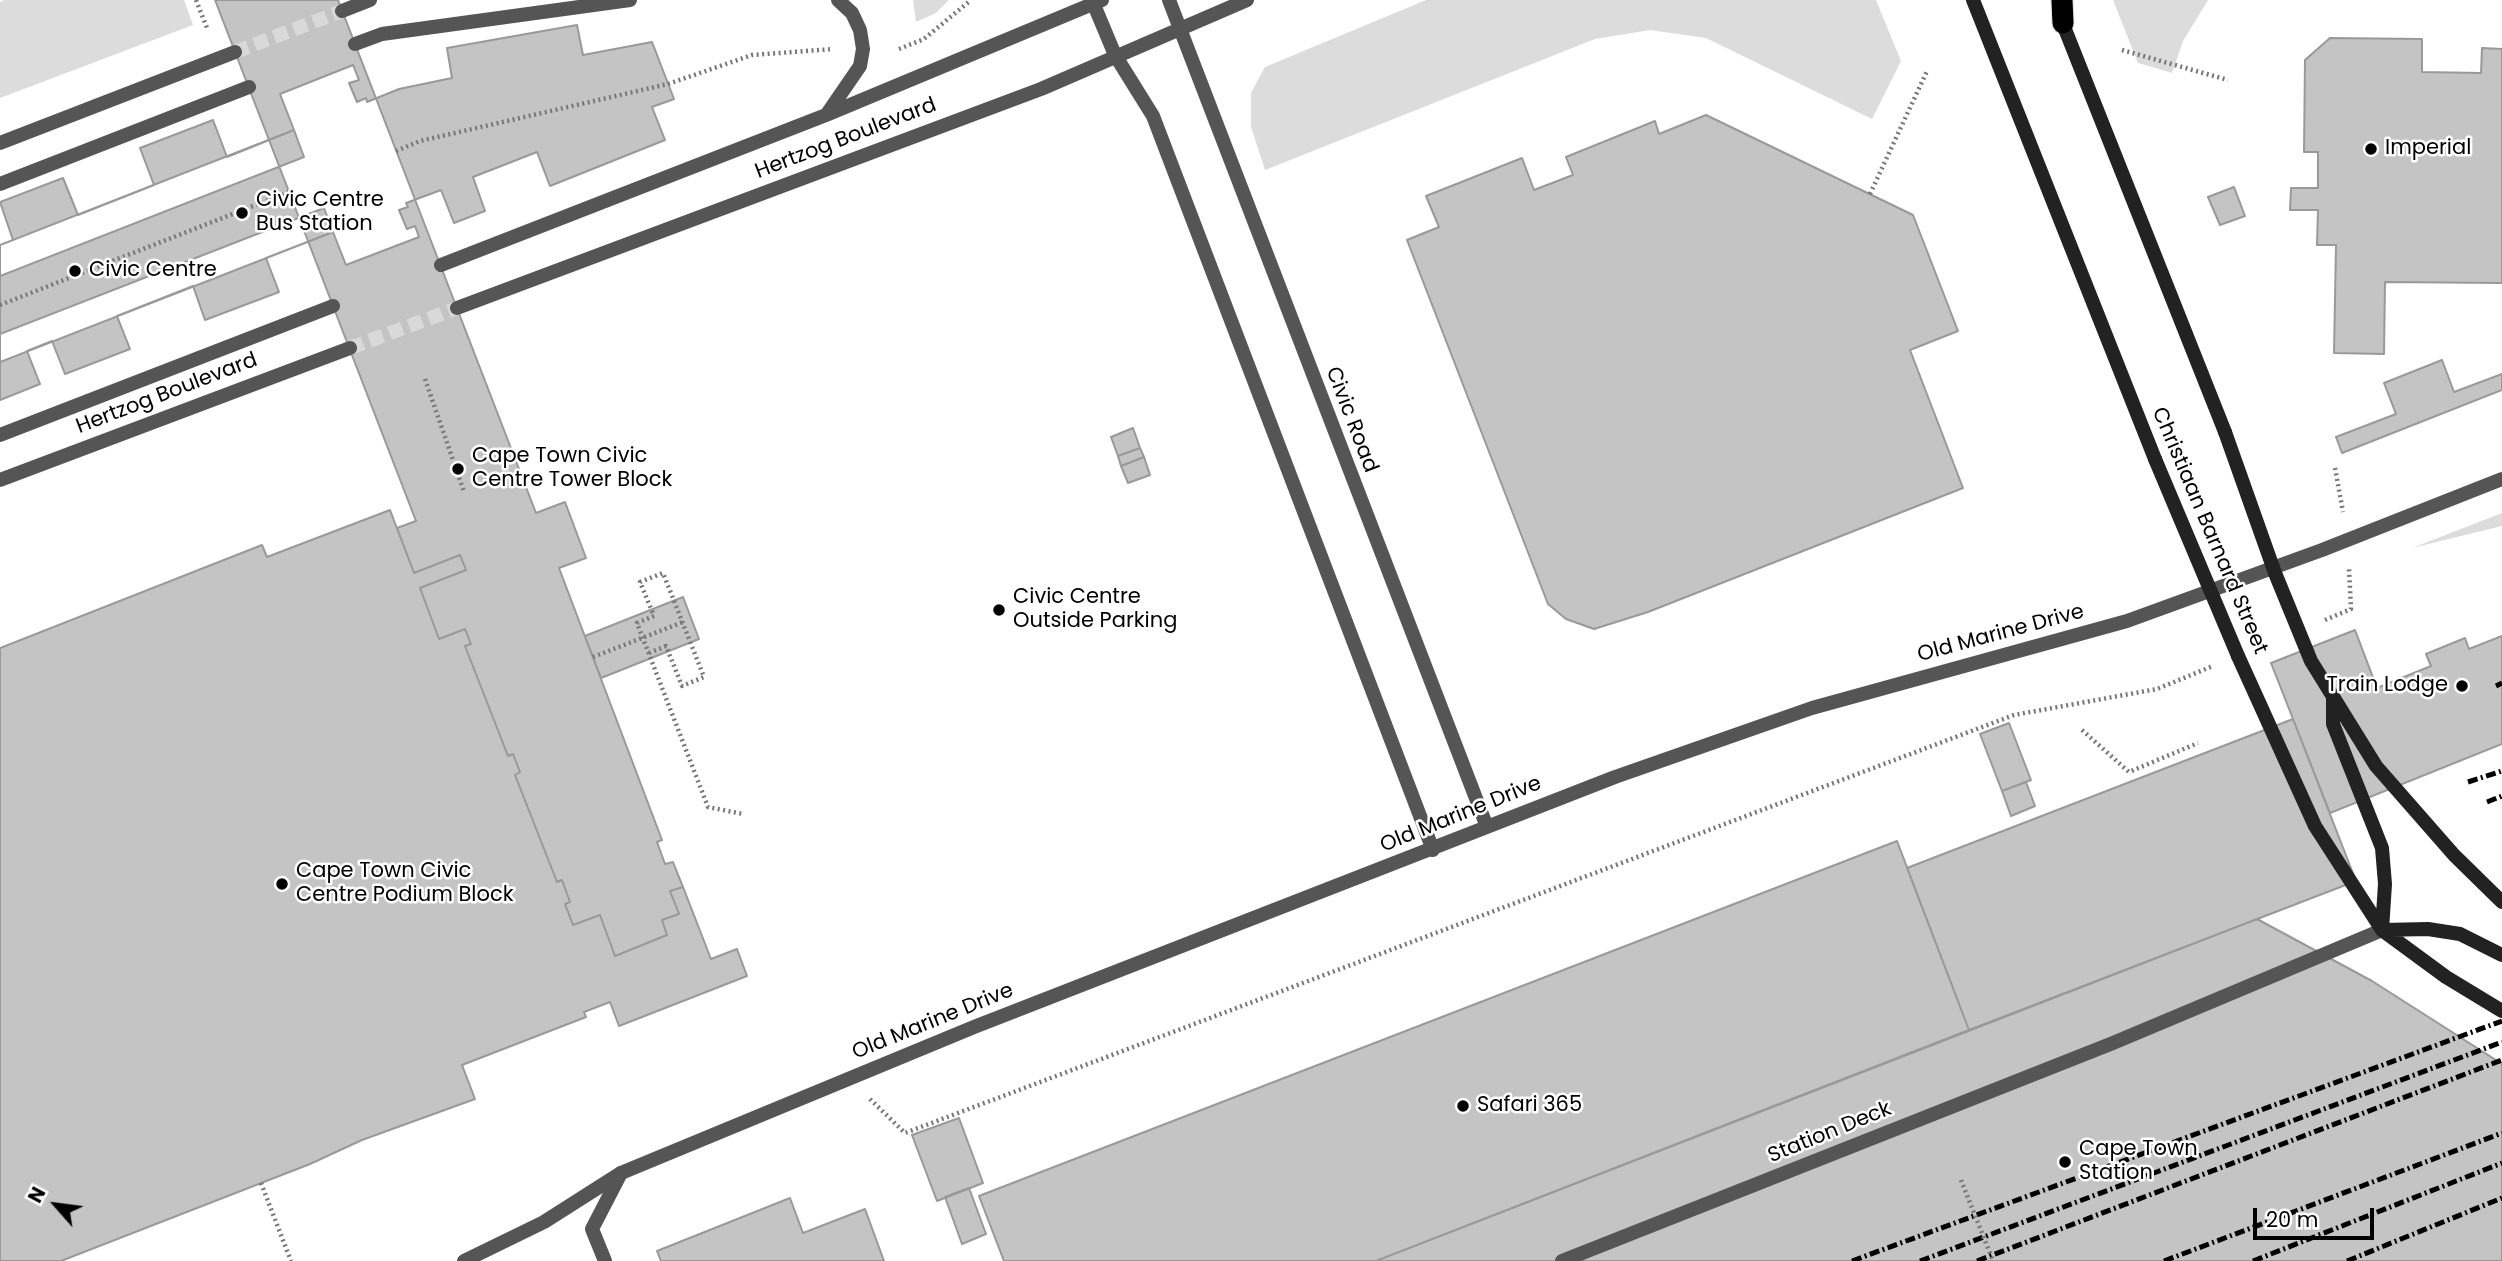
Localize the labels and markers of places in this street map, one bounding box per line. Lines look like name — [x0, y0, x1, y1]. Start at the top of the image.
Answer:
place label: Imperial — [2385, 136, 2471, 162]
marker: Imperial — [2363, 141, 2379, 157]
place label: Civic Centre Bus Station — [256, 188, 384, 238]
marker: Civic Centre Bus Station — [234, 205, 250, 221]
place label: Civic Centre — [89, 258, 217, 284]
marker: Civic Centre — [67, 263, 83, 279]
place label: Cape Town Civic Centre Tower Block — [472, 444, 672, 494]
marker: Cape Town Civic Centre Tower Block — [450, 461, 466, 477]
place label: Civic Centre Outside Parking — [1013, 585, 1177, 635]
marker: Civic Centre Outside Parking — [991, 602, 1007, 618]
place label: Train Lodge — [2326, 673, 2448, 699]
marker: Train Lodge — [2454, 678, 2470, 694]
place label: Cape Town Civic Centre Podium Block — [296, 859, 513, 909]
marker: Cape Town Civic Centre Podium Block — [274, 876, 290, 892]
place label: Safari 365 — [1477, 1093, 1582, 1119]
marker: Safari 365 — [1455, 1098, 1471, 1114]
place label: Cape Town Station — [2079, 1137, 2198, 1187]
marker: Cape Town Station — [2057, 1154, 2073, 1170]

